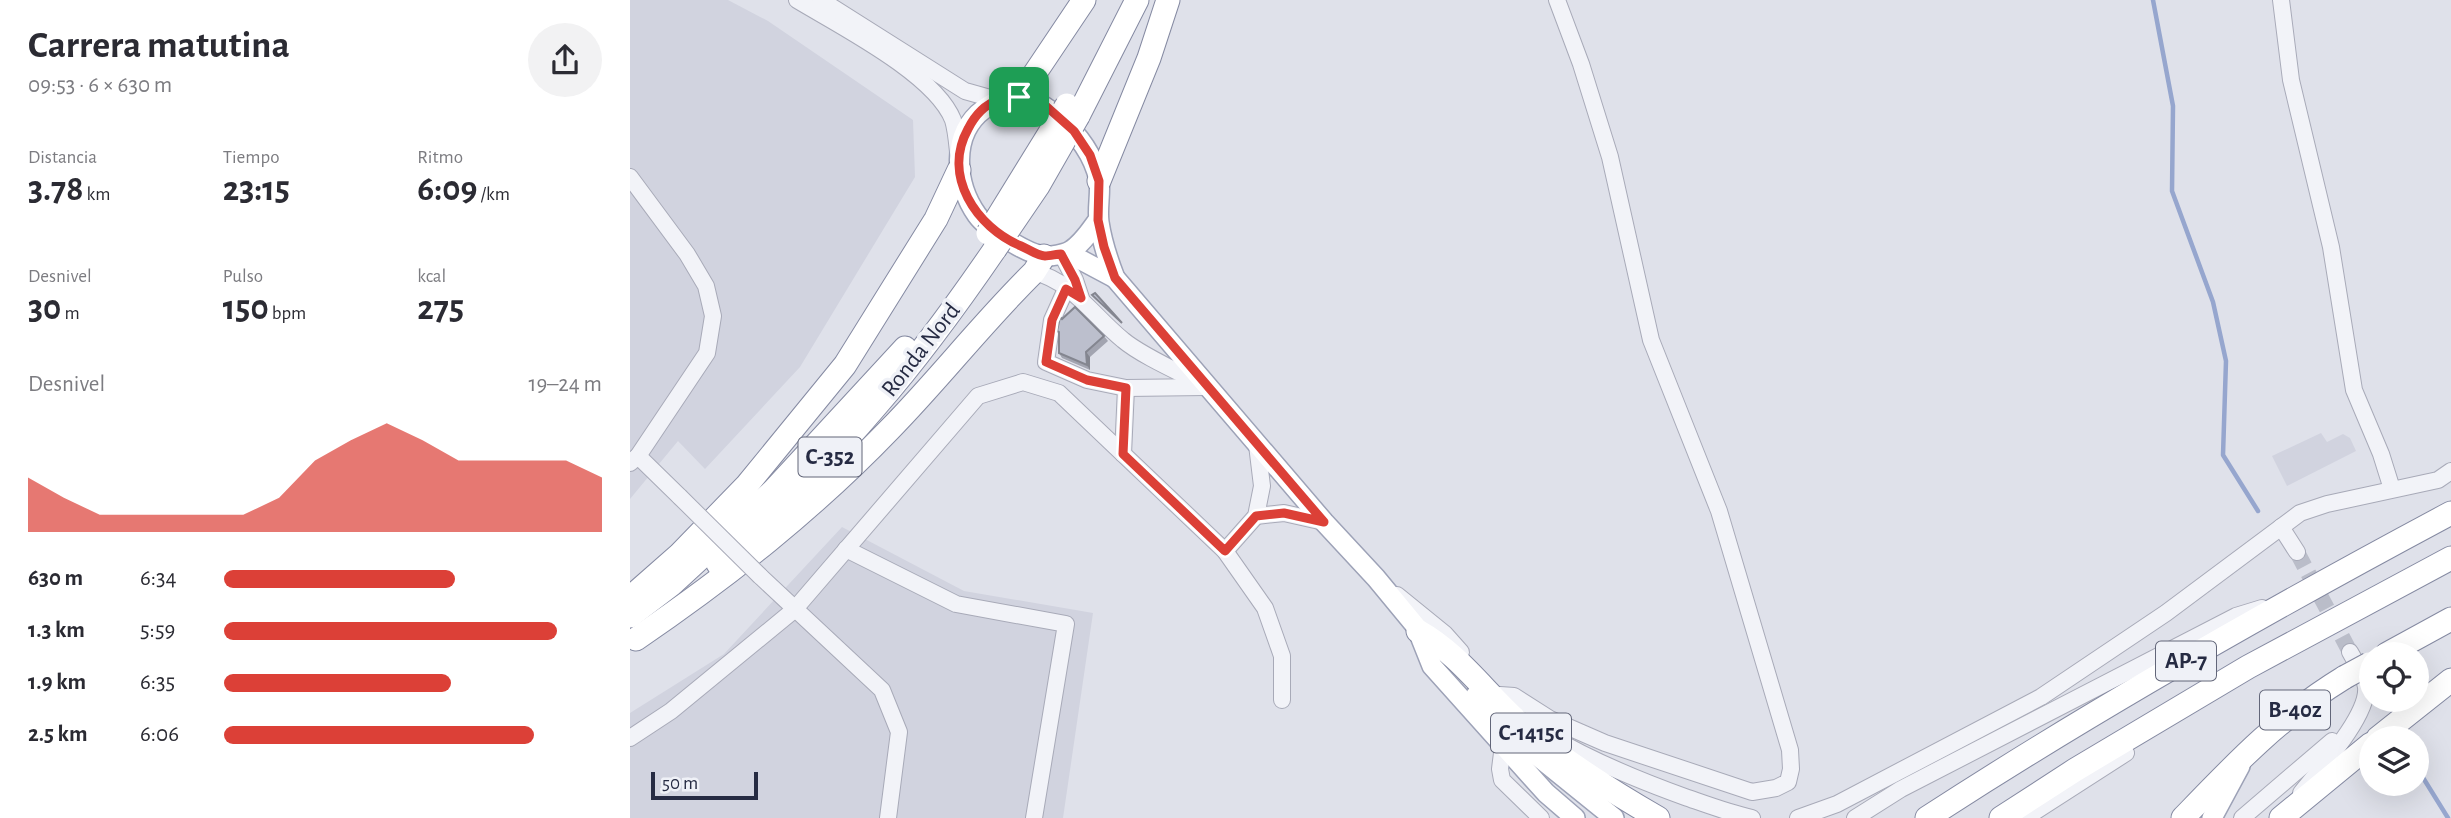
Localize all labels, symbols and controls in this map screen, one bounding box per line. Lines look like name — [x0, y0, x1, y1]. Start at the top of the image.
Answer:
button: share — [528, 23, 602, 97]
text: Carrera matutina — [28, 27, 290, 65]
pin — [989, 67, 1049, 127]
text: 09:53 · 6 × 630 m — [28, 74, 172, 97]
icon: arrive — [1000, 78, 1038, 116]
text: Distancia — [28, 148, 97, 167]
text: Tiempo — [223, 148, 280, 167]
text: Ritmo — [417, 148, 463, 167]
text: 3.78 — [28, 172, 83, 207]
text: 23:15 — [223, 172, 290, 207]
text: 6:09 — [417, 172, 477, 207]
text: km — [83, 185, 110, 204]
text: /km — [477, 185, 510, 204]
text: Desnivel — [28, 267, 92, 286]
text: Pulso — [223, 267, 263, 286]
text: kcal — [417, 267, 446, 286]
text: 30 — [28, 291, 61, 326]
text: 150 — [223, 291, 269, 326]
text: 275 — [417, 291, 464, 326]
street label: Ronda Nord — [877, 299, 965, 401]
text: m — [61, 304, 80, 323]
text: bpm — [269, 304, 306, 323]
text: Desnivel — [28, 373, 105, 396]
text: 19–24 m — [529, 373, 602, 396]
road number: C-352 — [798, 438, 862, 477]
text: 630 m — [28, 567, 83, 590]
text: 6:34 — [140, 567, 177, 590]
text: 1.3 km — [28, 619, 85, 642]
text: 5:59 — [140, 619, 175, 642]
road number: AP-7 — [2156, 642, 2216, 680]
map controls — [2359, 642, 2429, 796]
button: locate — [2359, 642, 2429, 712]
text: 1.9 km — [28, 671, 86, 694]
text: 6:35 — [140, 671, 175, 694]
road number: B-40z — [2260, 690, 2330, 730]
road number: C-1415c — [1491, 713, 1571, 752]
text: 2.5 km — [28, 723, 87, 746]
text: 6:06 — [140, 723, 179, 746]
button: layers — [2359, 726, 2429, 796]
scale bar — [651, 769, 758, 801]
text: 50 m — [662, 774, 698, 793]

